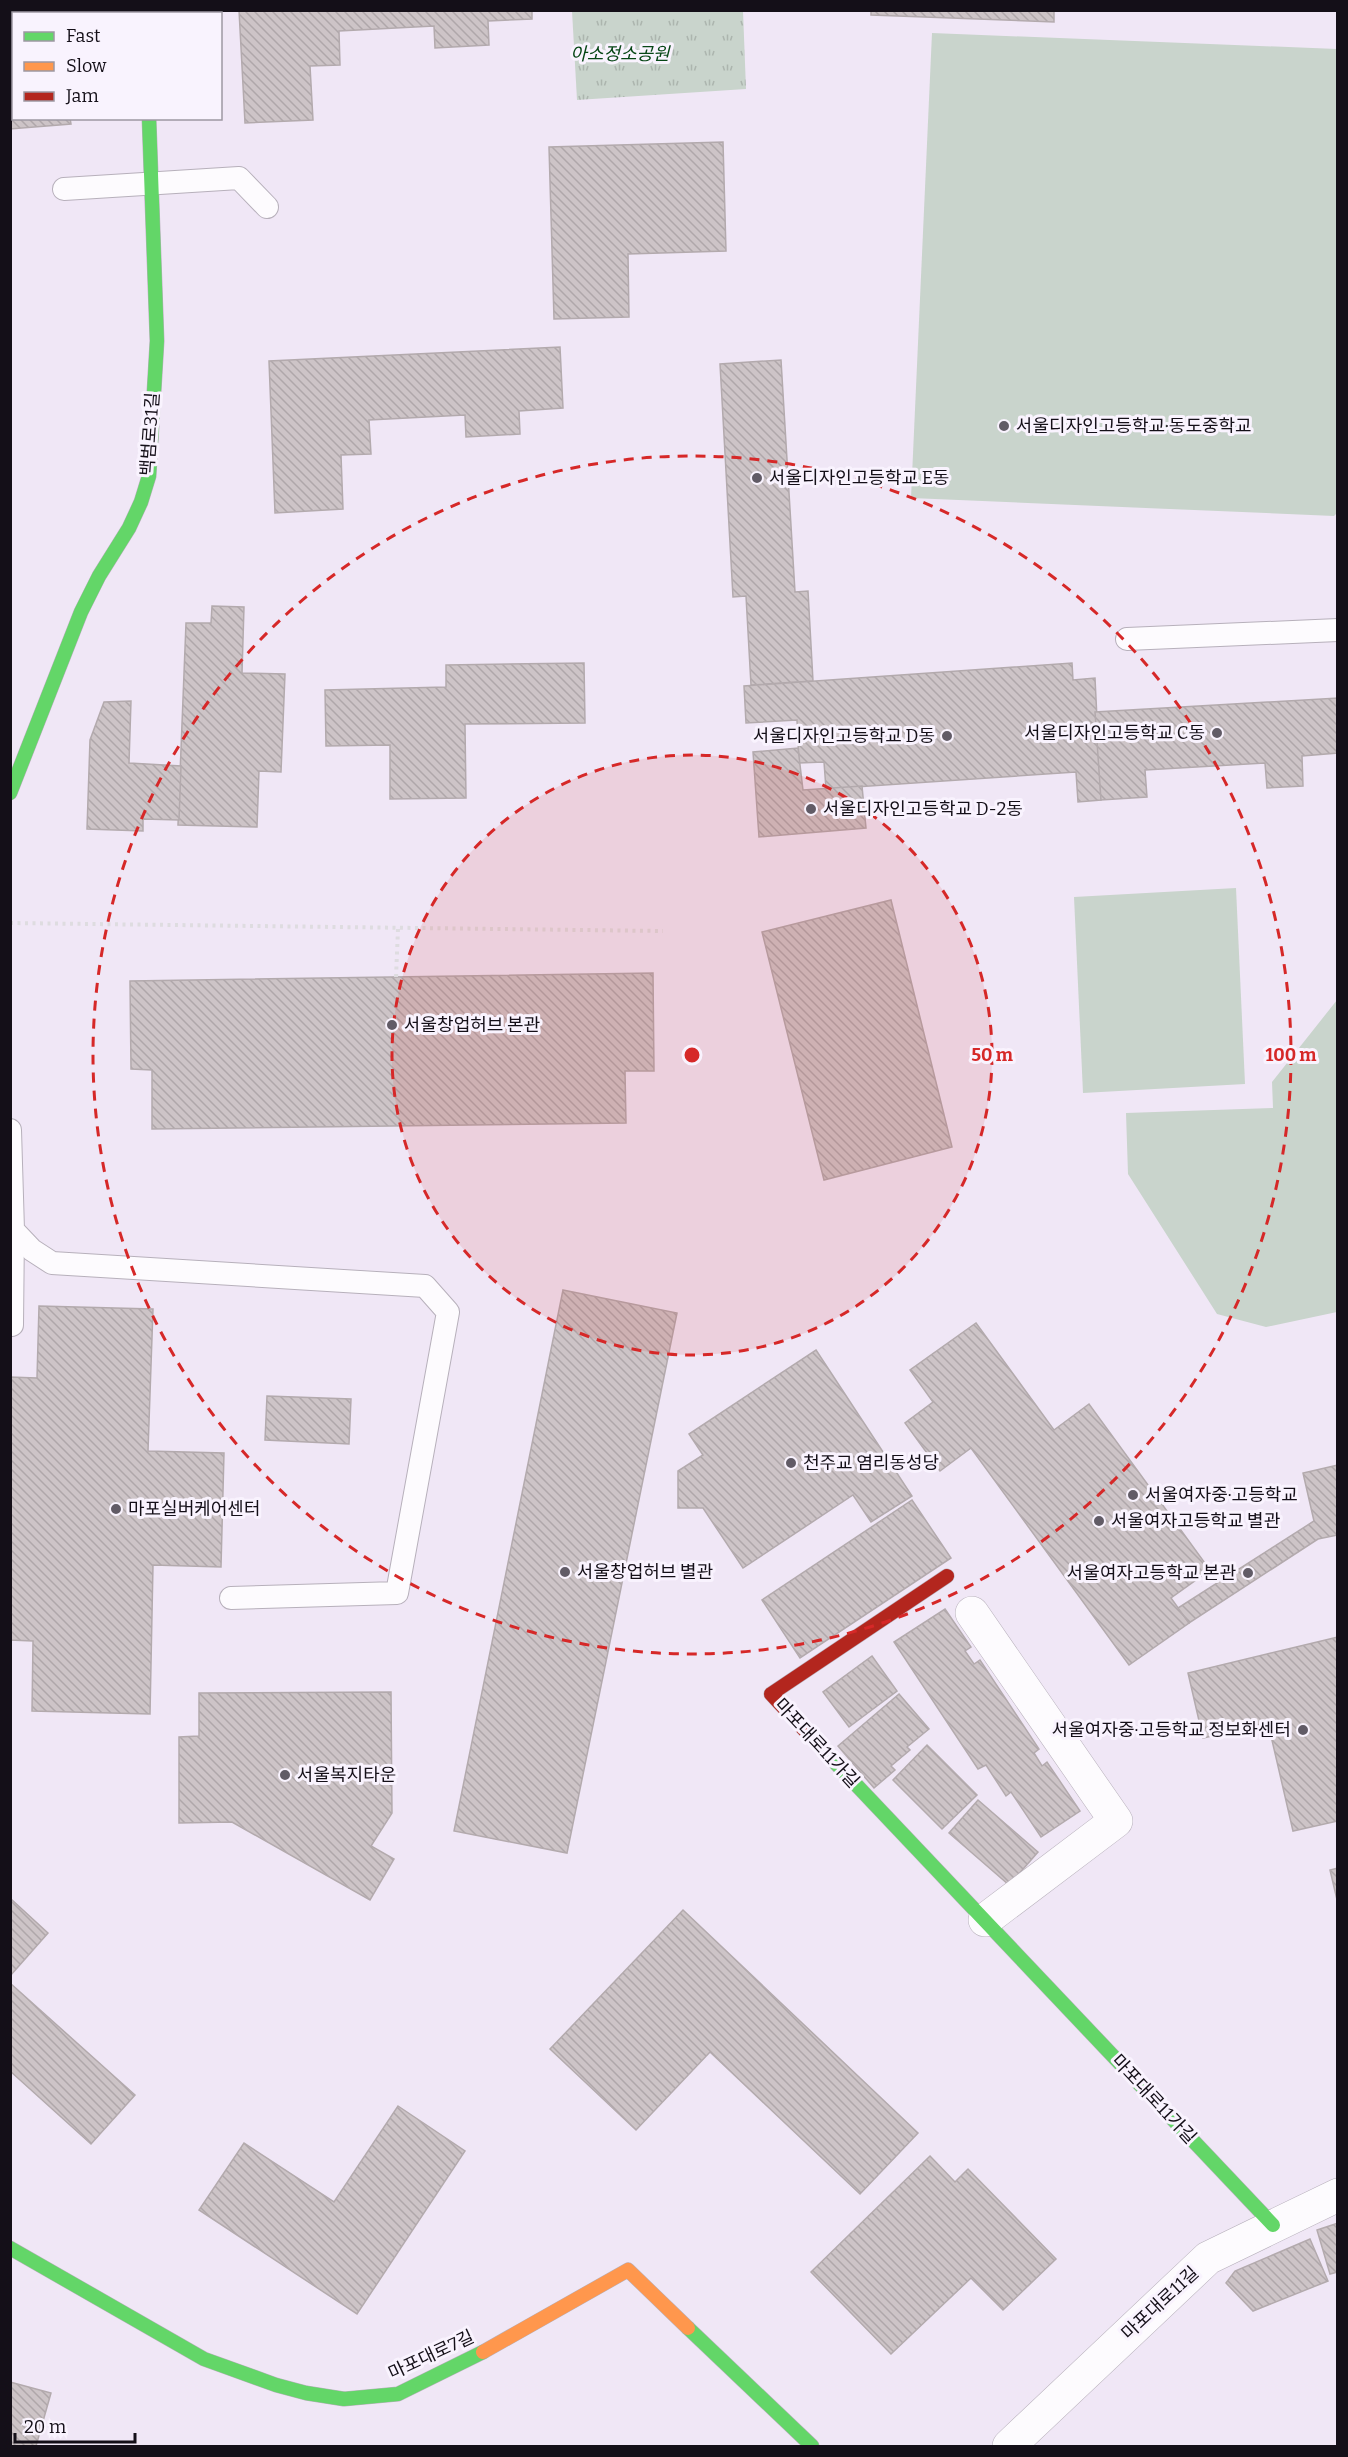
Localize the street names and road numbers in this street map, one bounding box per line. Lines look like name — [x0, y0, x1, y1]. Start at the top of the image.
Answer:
street label: 백범로31길 — [136, 391, 164, 477]
street label: 마포대로11가길 — [770, 1694, 864, 1792]
street label: 마포대로11가길 — [1107, 2050, 1201, 2148]
street label: 마포대로11길 — [1117, 2262, 1203, 2344]
street label: 마포대로7길 — [385, 2326, 477, 2384]

